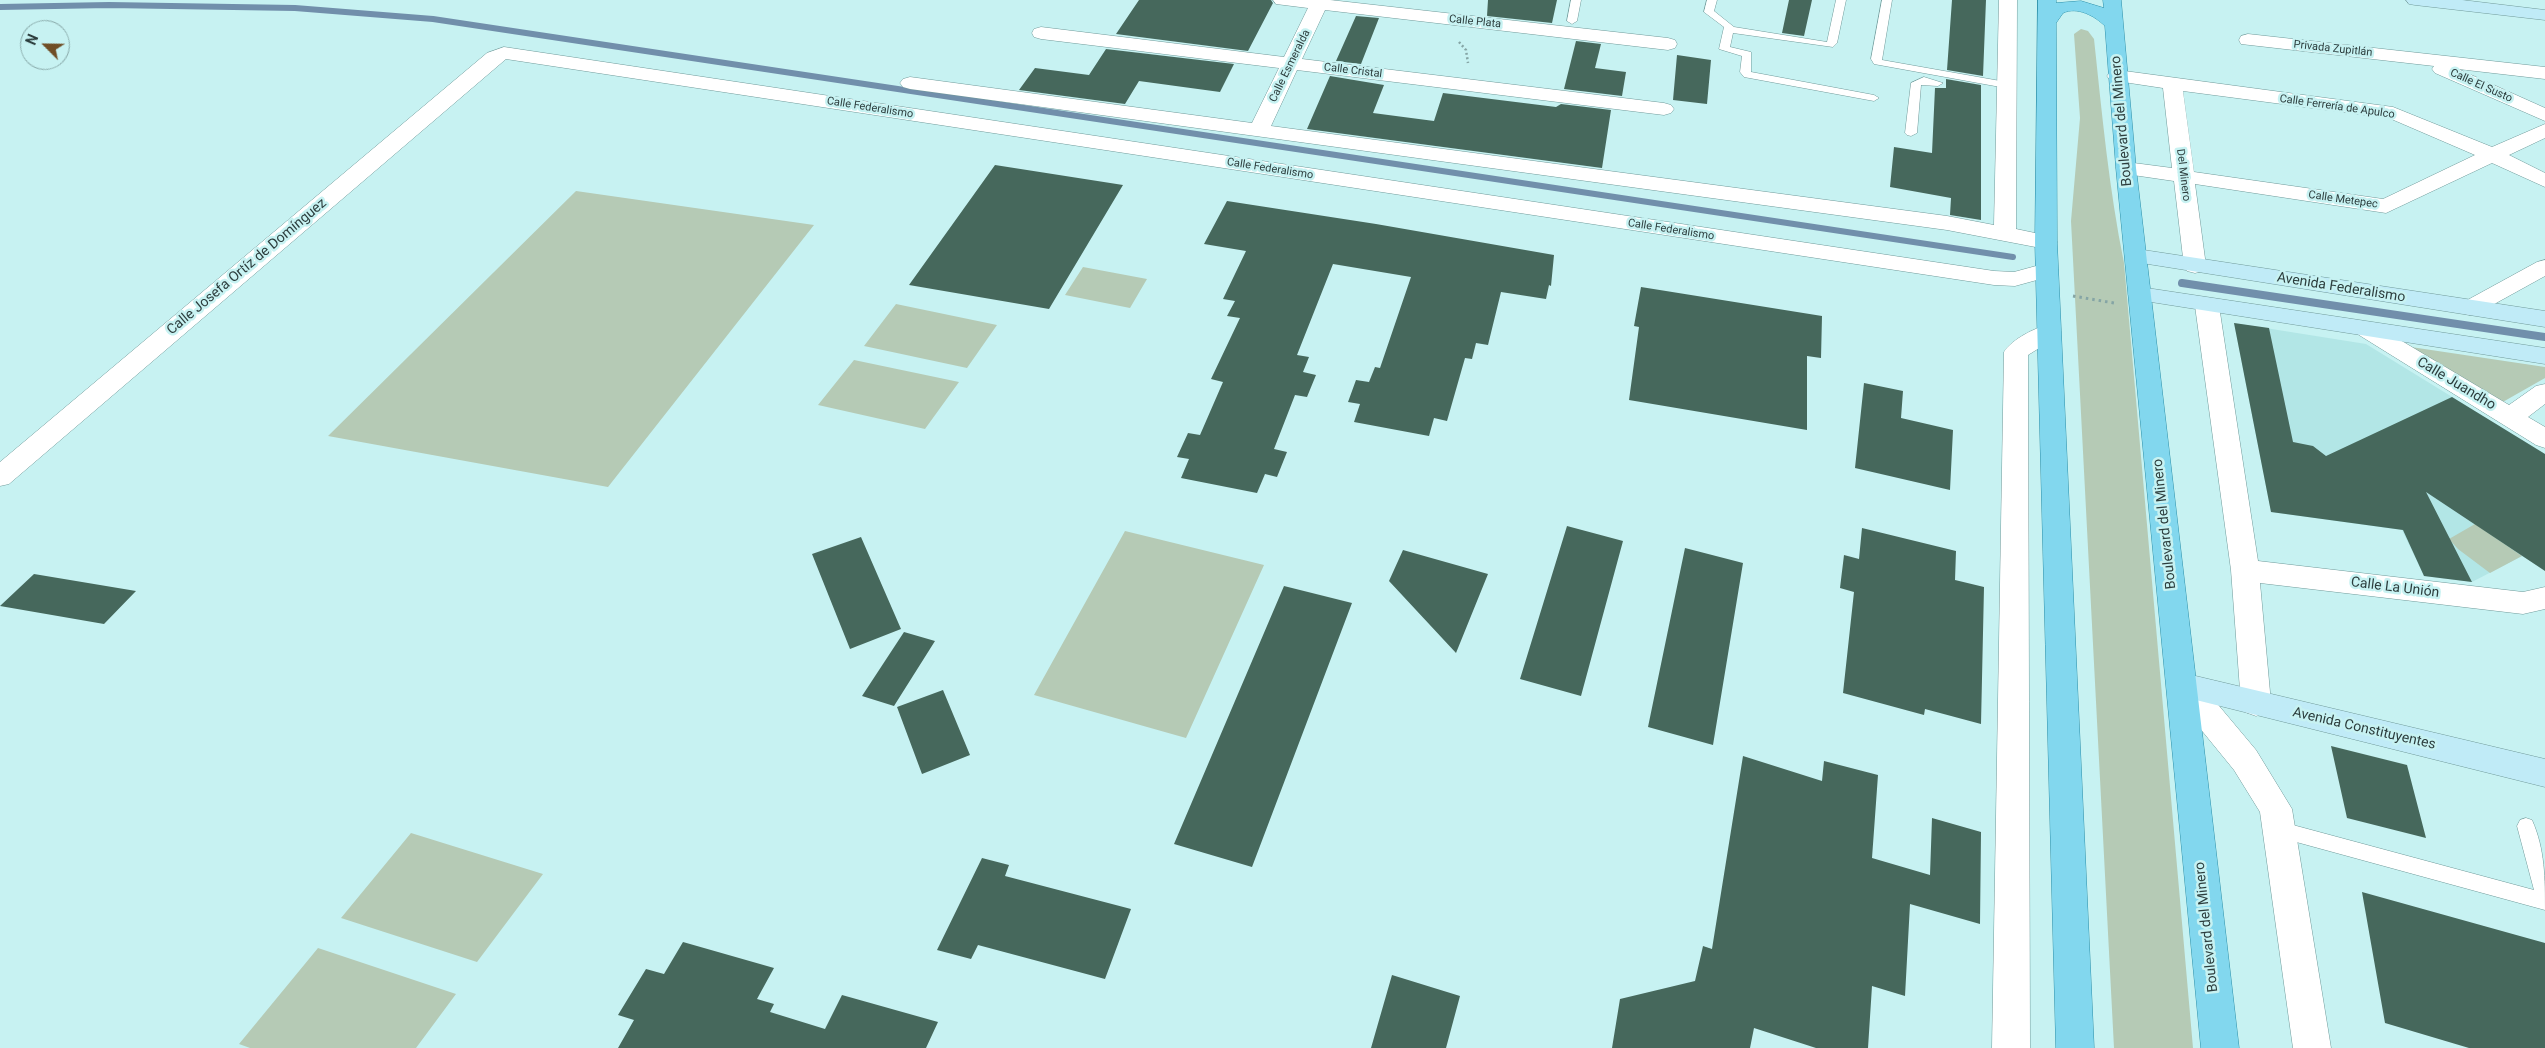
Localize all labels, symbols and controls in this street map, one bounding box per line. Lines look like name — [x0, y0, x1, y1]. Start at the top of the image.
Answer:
street label: Calle Plata — [1448, 13, 1502, 31]
north arrow — [20, 20, 70, 70]
street label: Calle Esmeralda — [1267, 28, 1313, 104]
text: N — [23, 32, 41, 47]
street label: Privada Zupitlán — [2293, 38, 2373, 60]
street label: Boulevard del Minero — [2108, 55, 2136, 187]
street label: Calle Cristal — [1323, 61, 1383, 81]
street label: Calle El Susto — [2448, 66, 2514, 106]
street label: Calle Ferrería de Apulco — [2279, 92, 2395, 122]
street label: Calle Federalismo — [826, 95, 914, 121]
street label: Del Minero — [2173, 148, 2193, 202]
street label: Calle Federalismo — [1226, 156, 1314, 182]
street label: Calle Metepec — [2308, 189, 2378, 211]
street label: Calle Josefa Ortíz de Domínguez — [164, 195, 330, 339]
street label: Calle Federalismo — [1627, 217, 1715, 243]
street label: Avenida Federalismo — [2276, 270, 2406, 306]
street label: Calle Juandho — [2414, 354, 2498, 414]
street label: Boulevard del Minero — [2150, 458, 2180, 590]
street label: Calle La Unión — [2350, 574, 2440, 602]
street label: Avenida Constituyentes — [2291, 704, 2437, 754]
street label: Boulevard del Minero — [2192, 861, 2222, 993]

